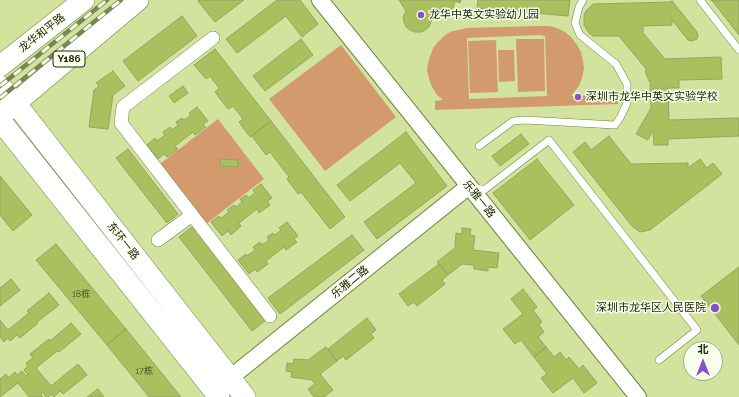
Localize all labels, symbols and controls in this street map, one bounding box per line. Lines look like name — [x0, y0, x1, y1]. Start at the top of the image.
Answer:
place label: 龙华中英文实验幼儿园 — [429, 8, 539, 22]
marker: 龙华中英文实验幼儿园 — [416, 10, 426, 20]
street label: 龙华和平路 — [16, 11, 68, 55]
road number: Y186 — [53, 51, 85, 67]
place label: 深圳市龙华中英文实验学校 — [586, 90, 718, 104]
marker: 深圳市龙华中英文实验学校 — [573, 92, 583, 102]
street label: 乐雅一路 — [460, 178, 498, 220]
street label: 东环一路 — [104, 220, 142, 262]
street label: 乐雅二路 — [329, 263, 371, 301]
house number: 18栋 — [72, 289, 90, 299]
place label: 深圳市龙华区人民医院 — [596, 301, 706, 315]
marker: 深圳市龙华区人民医院 — [709, 302, 721, 314]
north arrow — [683, 341, 723, 381]
text: 北 — [698, 343, 709, 356]
house number: 17栋 — [135, 366, 153, 376]

